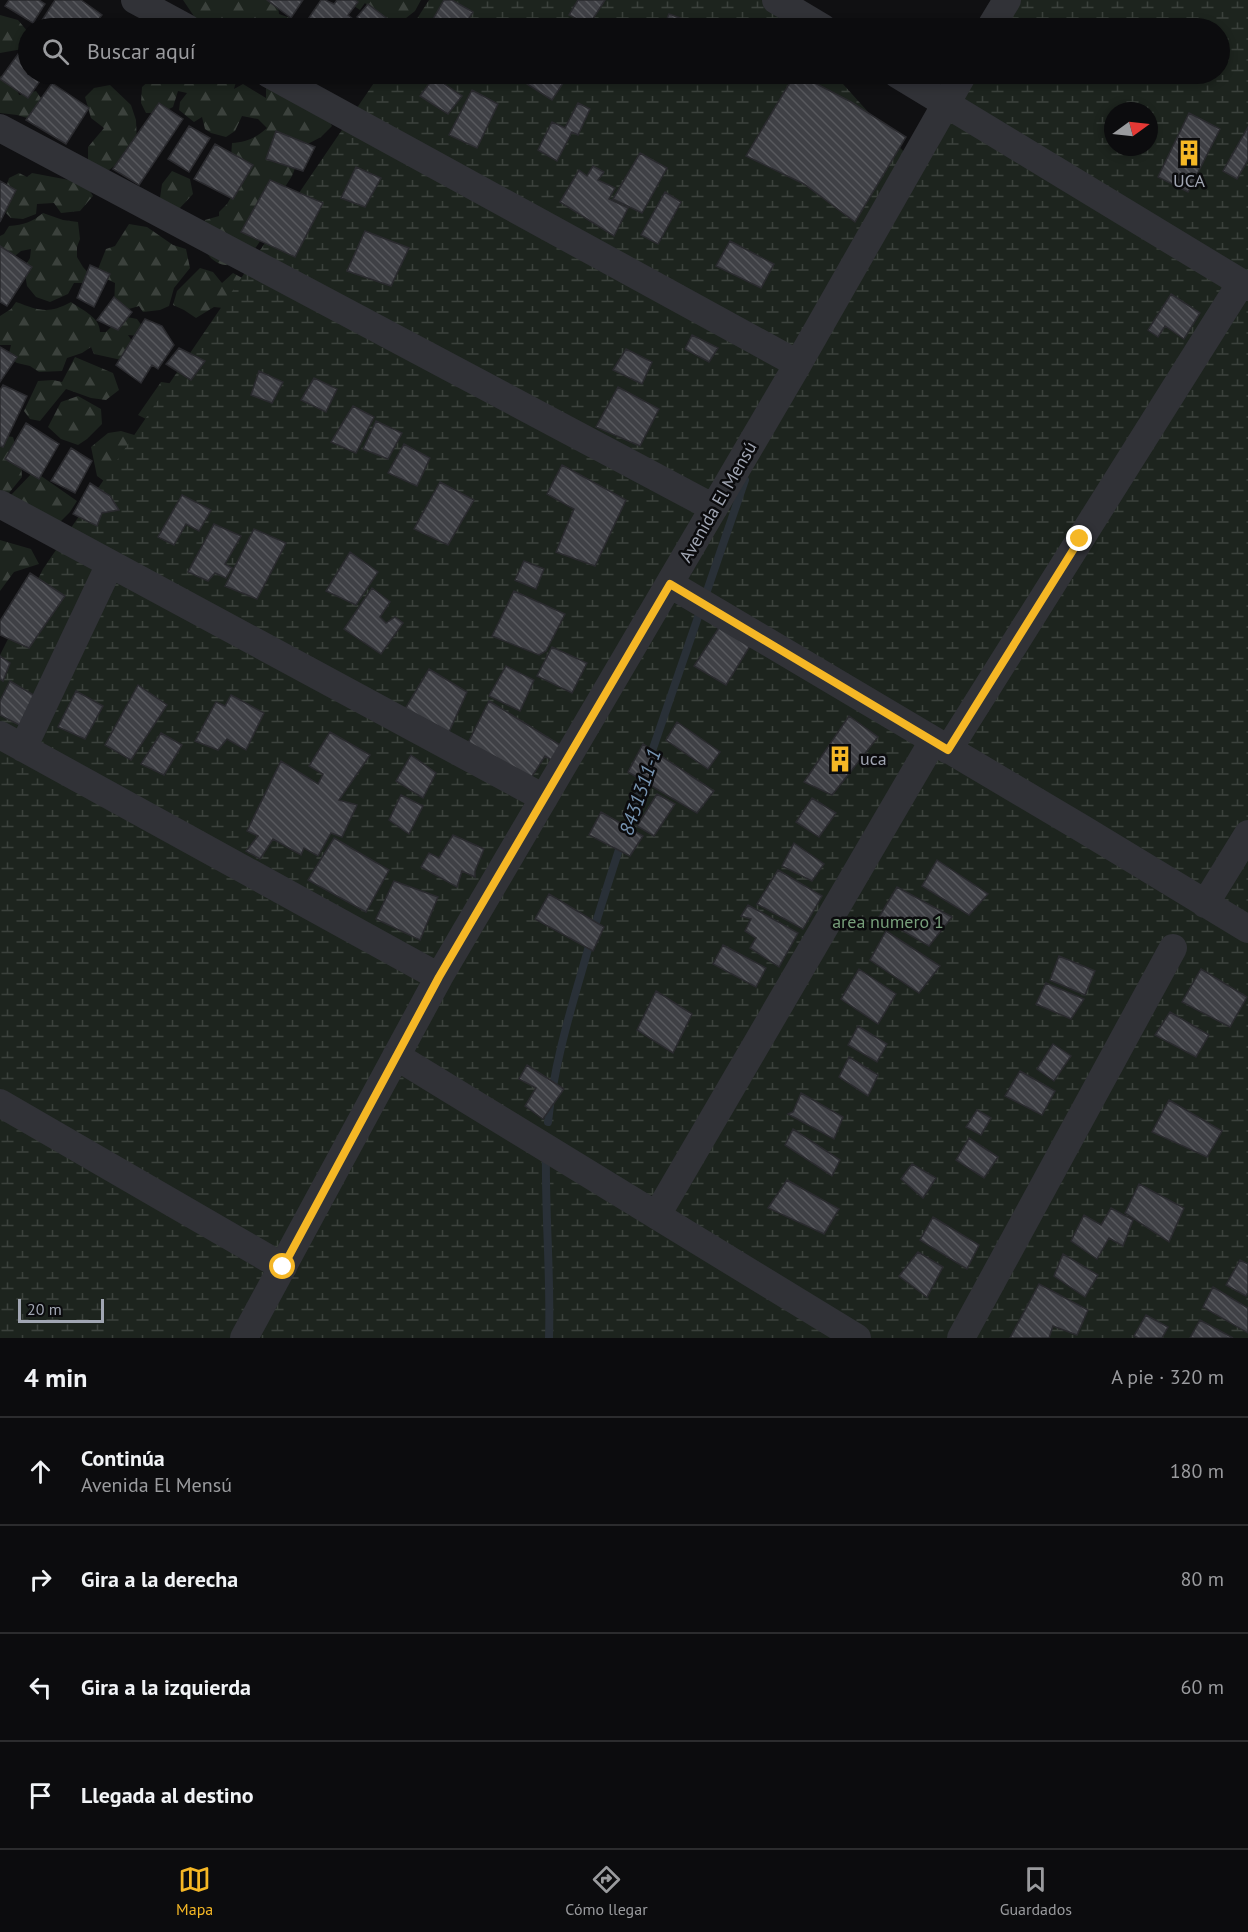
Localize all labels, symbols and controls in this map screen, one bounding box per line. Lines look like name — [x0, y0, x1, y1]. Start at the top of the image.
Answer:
search box — [18, 18, 1230, 84]
icon: search — [39, 35, 72, 68]
text: Buscar aquí — [87, 37, 196, 65]
north arrow — [1104, 102, 1158, 156]
building icon: UCA — [1174, 138, 1204, 168]
place label: UCA — [1173, 169, 1205, 192]
street label: Avenida El Mensú — [674, 437, 761, 566]
route end — [1066, 525, 1092, 551]
building icon: uca — [825, 744, 855, 774]
water label: 8431311-1 — [613, 745, 667, 839]
place label: uca — [860, 747, 887, 770]
park label: area numero 1 — [832, 910, 944, 933]
route start — [269, 1253, 295, 1279]
scale bar — [18, 1296, 104, 1324]
text: 20 m — [27, 1299, 62, 1319]
text: 4 min — [24, 1361, 87, 1394]
text: A pie · 320 m — [1111, 1364, 1224, 1390]
text: Continúa — [81, 1444, 165, 1472]
icon: ahead — [24, 1455, 57, 1488]
text: 180 m — [1170, 1458, 1224, 1484]
text: Avenida El Mensú — [81, 1472, 232, 1498]
icon: right — [24, 1563, 57, 1596]
text: Gira a la derecha — [81, 1565, 238, 1593]
text: 80 m — [1181, 1566, 1224, 1592]
icon: left — [24, 1671, 57, 1704]
text: Gira a la izquierda — [81, 1673, 251, 1701]
text: 60 m — [1181, 1674, 1224, 1700]
icon: arrive — [24, 1779, 57, 1812]
text: Llegada al destino — [81, 1781, 254, 1809]
tab: Mapa — [176, 1863, 213, 1919]
tab: Cómo llegar — [565, 1863, 648, 1919]
tab: Guardados — [1000, 1863, 1072, 1919]

